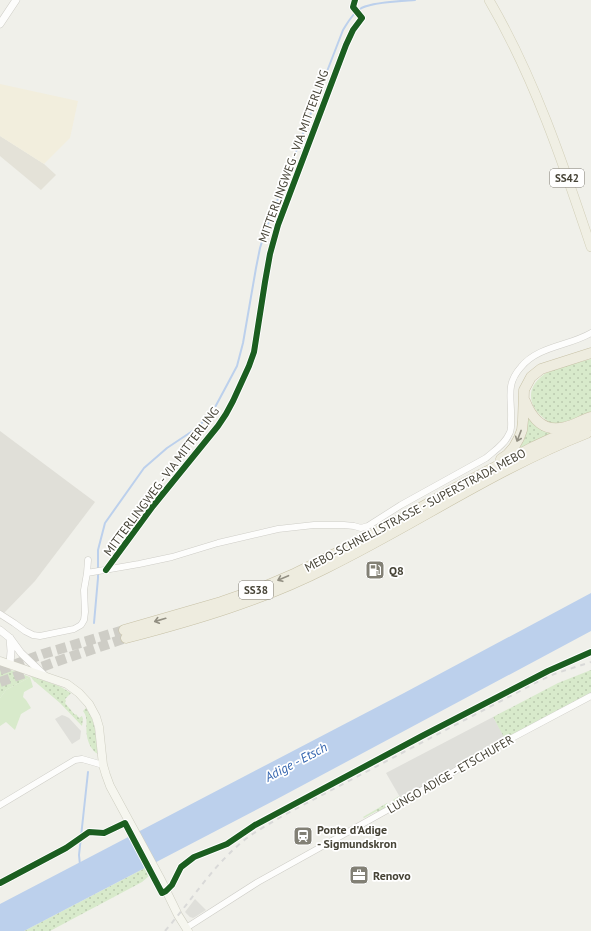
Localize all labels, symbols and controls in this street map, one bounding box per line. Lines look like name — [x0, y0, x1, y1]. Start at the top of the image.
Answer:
street label: MITTERLINGWEG - VIA MITTERLING — [255, 68, 331, 244]
road number: SS42 — [550, 169, 584, 187]
street label: MITTERLINGWEG - VIA MITTERLING — [100, 404, 222, 558]
one-way arrow — [515, 429, 523, 441]
street label: MEBO-SCHNELLSTRASSE - SUPERSTRADA MEBO — [302, 445, 528, 575]
fuel station icon: Q8 — [364, 559, 386, 581]
place label: Q8 — [389, 563, 404, 578]
one-way arrow — [278, 575, 290, 583]
road number: SS38 — [239, 581, 273, 599]
one-way arrow — [154, 617, 167, 624]
street label: LUNGO ADIGE - ETSCHUFER — [384, 732, 516, 816]
water label: Adige - Etsch — [261, 738, 330, 786]
place label: Ponte d'Adige - Sigmundskron — [317, 822, 397, 851]
station icon: Ponte d'Adige - Sigmundskron — [292, 825, 314, 847]
office icon: Renovo — [348, 864, 370, 886]
place label: Renovo — [373, 868, 411, 883]

